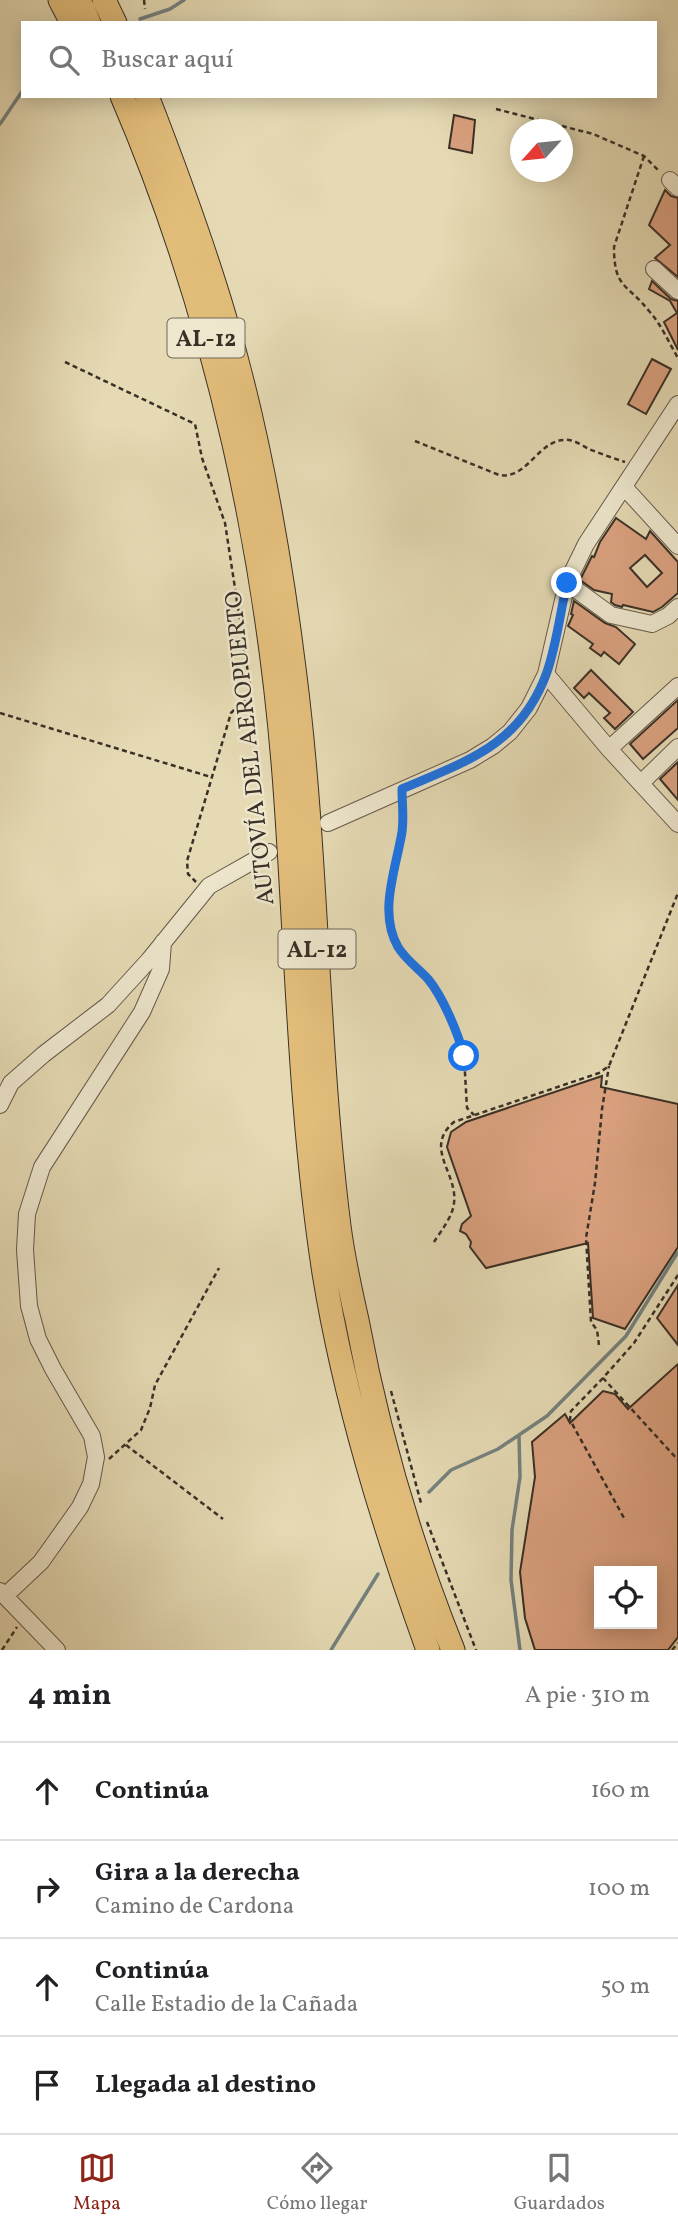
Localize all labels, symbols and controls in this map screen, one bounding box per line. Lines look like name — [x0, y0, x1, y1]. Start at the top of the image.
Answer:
search box — [21, 21, 657, 98]
icon: search — [45, 41, 83, 79]
text: Buscar aquí — [101, 42, 233, 78]
north arrow — [510, 119, 573, 182]
road number: AL-12 — [168, 318, 244, 358]
route end — [551, 567, 582, 598]
street label: AUTOVÍA DEL AEROPUERTO — [218, 589, 284, 907]
road number: AL-12 — [278, 930, 356, 968]
route start — [448, 1040, 479, 1071]
map controls — [594, 1566, 657, 1629]
button: locate — [594, 1566, 657, 1629]
text: 4 min — [28, 1675, 112, 1717]
text: A pie · 310 m — [525, 1680, 650, 1712]
icon: ahead — [28, 1772, 66, 1810]
text: Continúa — [95, 1773, 209, 1809]
text: 160 m — [591, 1775, 650, 1807]
text: Gira a la derecha — [95, 1855, 300, 1891]
icon: right — [28, 1870, 66, 1908]
text: 100 m — [588, 1873, 650, 1905]
text: Camino de Cardona — [95, 1891, 294, 1923]
text: Continúa — [95, 1953, 209, 1989]
icon: ahead — [28, 1968, 66, 2006]
text: 50 m — [601, 1971, 650, 2003]
text: Calle Estadio de la Cañada — [95, 1989, 358, 2021]
icon: arrive — [28, 2066, 66, 2104]
text: Llegada al destino — [95, 2067, 316, 2103]
tab: Mapa — [73, 2149, 121, 2217]
tab: Cómo llegar — [267, 2149, 368, 2217]
tab: Guardados — [514, 2149, 605, 2217]

